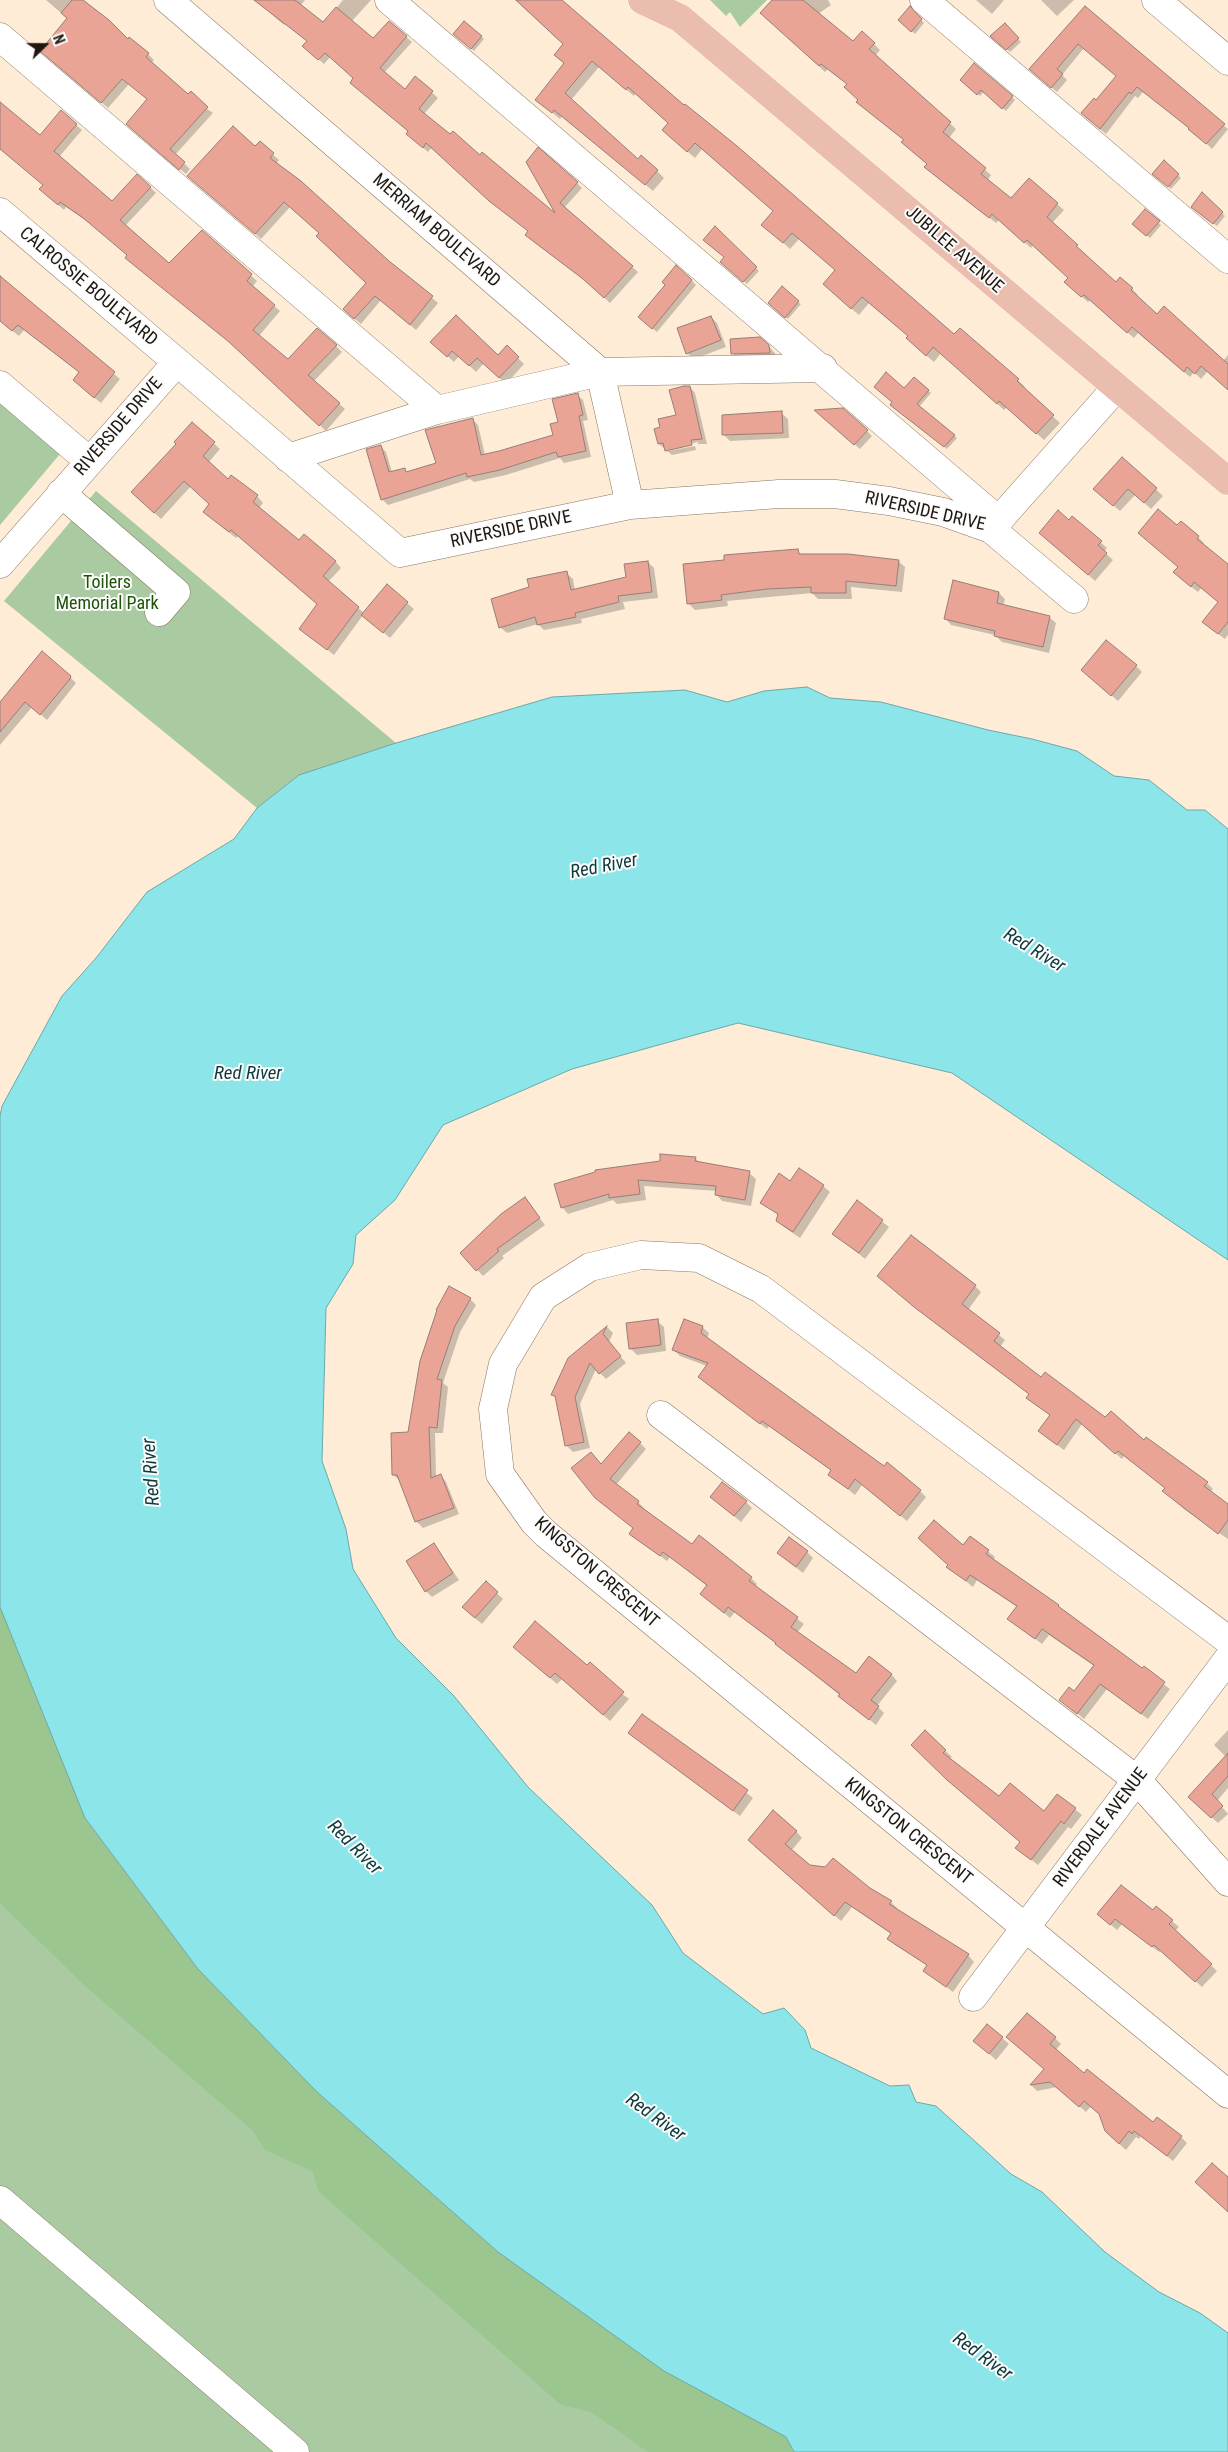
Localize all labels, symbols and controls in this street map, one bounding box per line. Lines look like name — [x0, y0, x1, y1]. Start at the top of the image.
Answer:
north arrow — [20, 20, 70, 70]
text: N — [50, 32, 68, 46]
street label: MERRIAM BOULEVARD — [368, 170, 504, 292]
street label: JUBILEE AVENUE — [901, 202, 1007, 298]
street label: CALROSSIE BOULEVARD — [15, 223, 161, 351]
street label: RIVERSIDE DRIVE — [70, 373, 168, 481]
street label: RIVERSIDE DRIVE — [863, 488, 987, 536]
street label: RIVERSIDE DRIVE — [449, 507, 573, 553]
park label: Toilers Memorial Park — [55, 572, 159, 614]
water label: Red River — [568, 849, 640, 885]
water label: Red River — [999, 924, 1069, 978]
water label: Red River — [214, 1063, 282, 1085]
water label: Red River — [138, 1437, 166, 1507]
street label: KINGSTON CRESCENT — [529, 1513, 663, 1633]
street label: RIVERDALE AVENUE — [1049, 1764, 1153, 1892]
street label: KINGSTON CRESCENT — [840, 1774, 976, 1890]
water label: Red River — [322, 1816, 386, 1880]
water label: Red River — [621, 2089, 689, 2147]
water label: Red River — [948, 2328, 1016, 2386]

